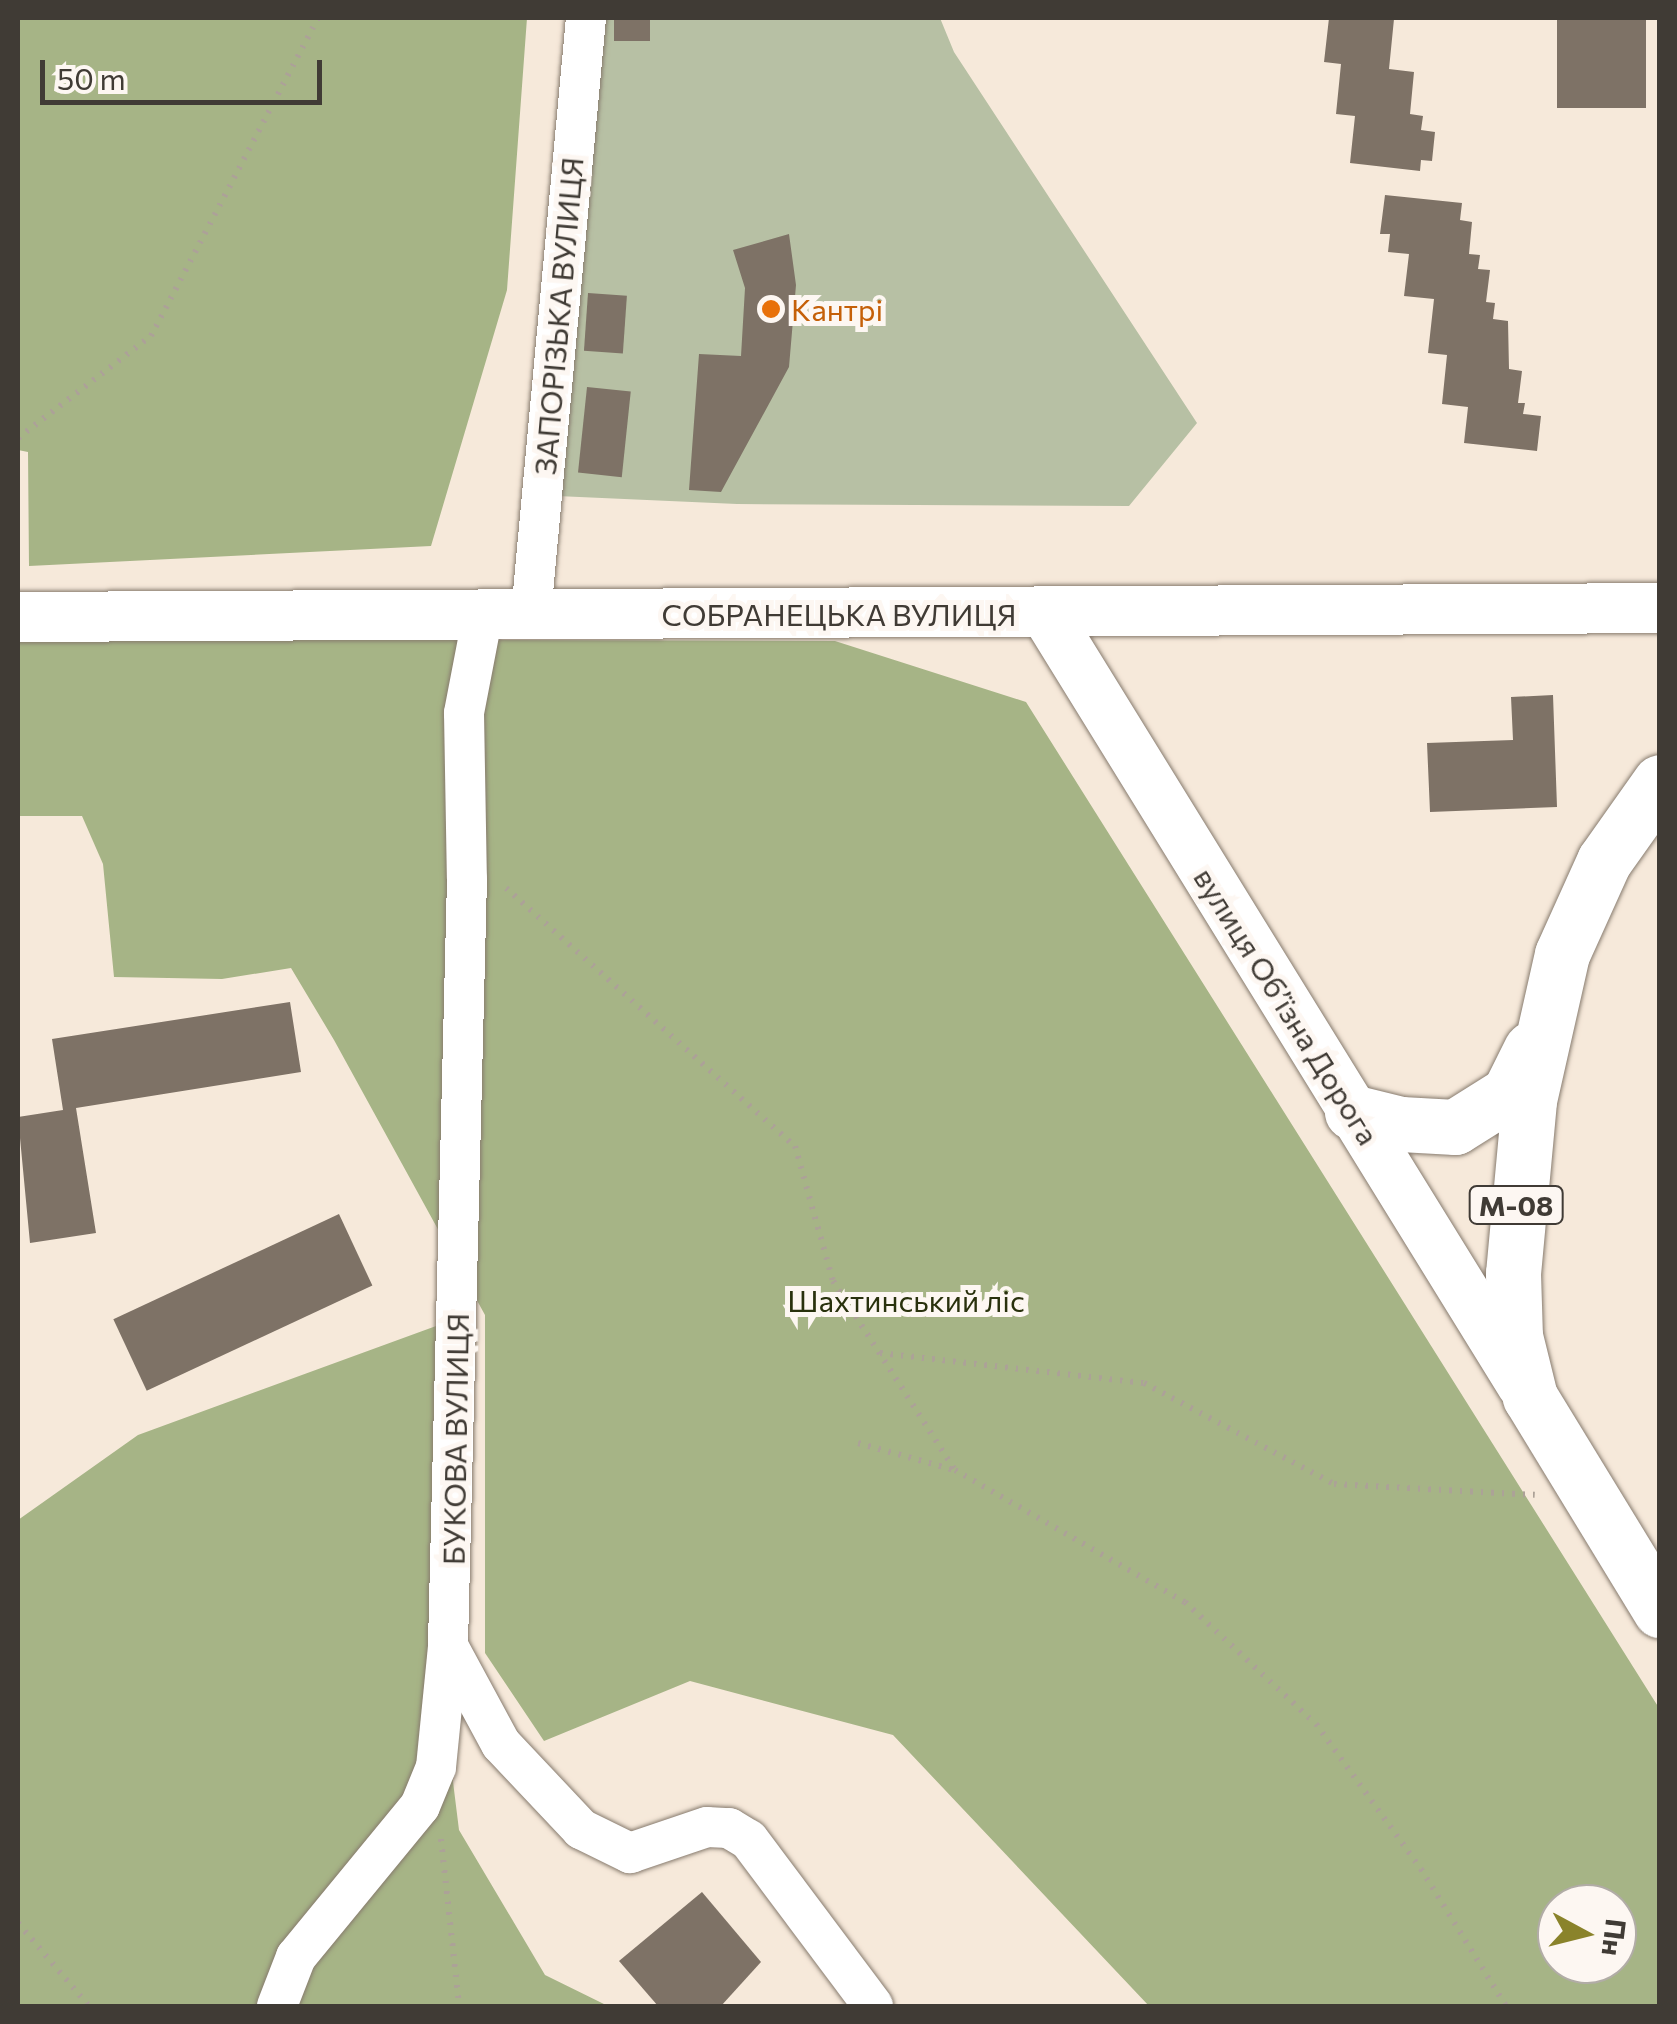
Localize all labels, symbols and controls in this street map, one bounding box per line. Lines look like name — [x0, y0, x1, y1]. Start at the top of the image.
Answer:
scale bar — [45, 40, 328, 102]
text: 50 m — [57, 59, 126, 96]
street label: ЗАПОРІЗЬКА ВУЛИЦЯ — [526, 156, 590, 476]
place label: Кантрі — [791, 291, 883, 327]
marker: Кантрі — [760, 298, 782, 320]
street label: СОБРАНЕЦЬКА ВУЛИЦЯ — [662, 596, 1016, 632]
street label: вулиця Обʼїзна Дорога — [1187, 861, 1387, 1151]
road number: М-08 — [1468, 1182, 1564, 1228]
park label: Шахтинський ліс — [787, 1282, 1025, 1318]
street label: БУКОВА ВУЛИЦЯ — [435, 1313, 475, 1565]
north arrow — [1537, 1884, 1637, 1984]
text: Пн — [1596, 1917, 1634, 1958]

